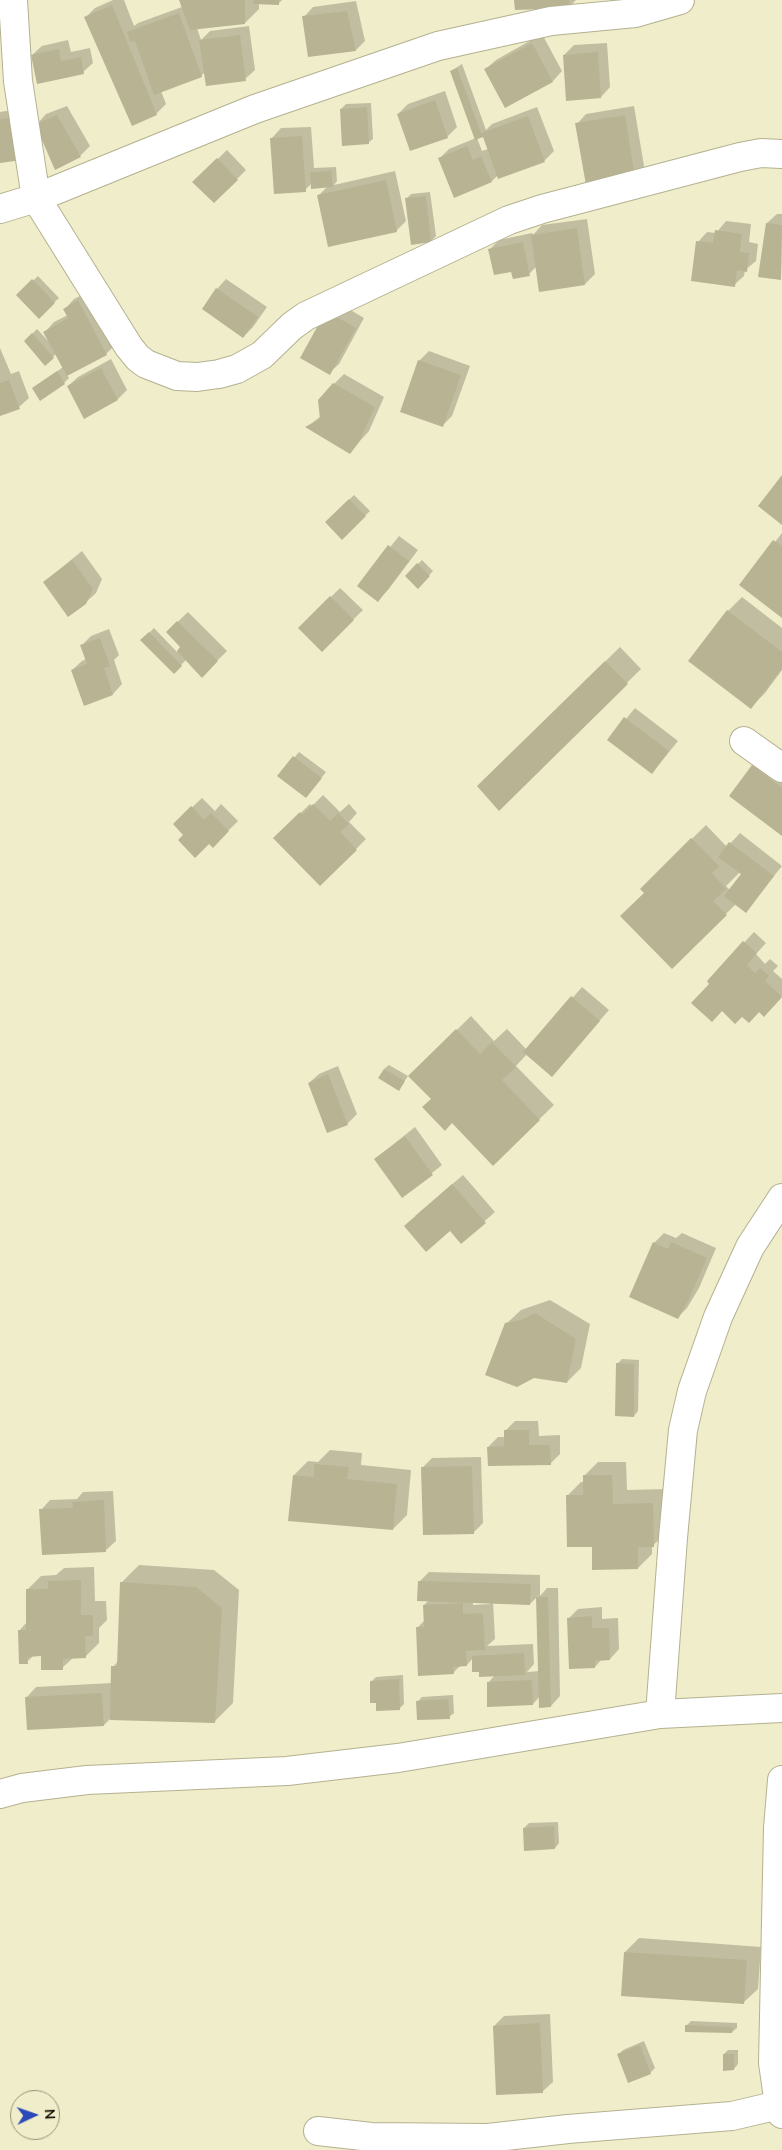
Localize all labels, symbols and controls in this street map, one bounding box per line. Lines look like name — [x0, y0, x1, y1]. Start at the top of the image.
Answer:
north arrow — [10, 2090, 60, 2140]
text: N — [40, 2109, 59, 2120]

